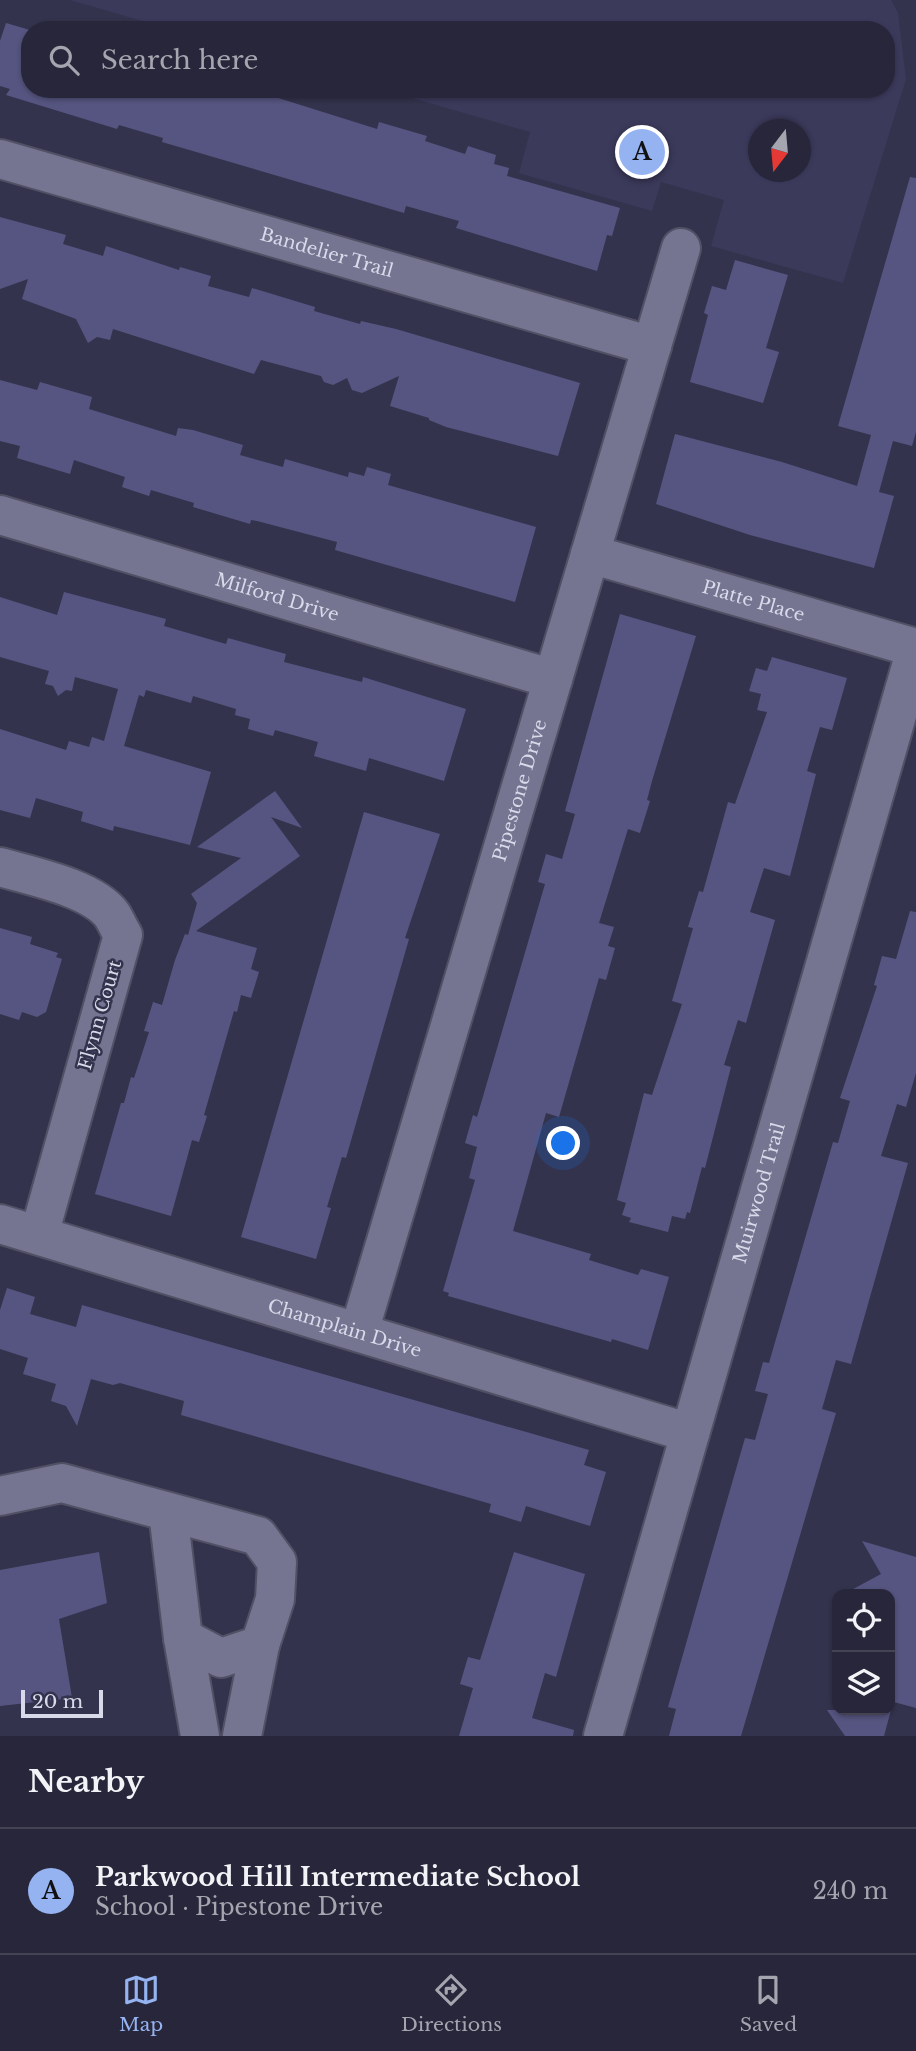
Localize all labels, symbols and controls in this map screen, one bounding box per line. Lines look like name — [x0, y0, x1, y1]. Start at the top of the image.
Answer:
search box — [21, 21, 895, 98]
icon: search — [45, 41, 83, 79]
text: Search here — [101, 44, 258, 76]
north arrow — [748, 119, 811, 182]
pin: A — [619, 126, 665, 178]
street label: Bandelier Trail — [258, 223, 396, 282]
street label: Milford Drive — [213, 568, 341, 626]
street label: Platte Place — [700, 576, 807, 626]
street label: Pipestone Drive — [488, 717, 551, 864]
street label: Flynn Court — [74, 958, 126, 1072]
street label: Muirwood Trail — [729, 1120, 790, 1266]
your location — [546, 1126, 580, 1160]
street label: Champlain Drive — [265, 1295, 424, 1362]
map controls — [832, 1589, 895, 1715]
button: locate — [832, 1589, 895, 1652]
button: layers — [832, 1652, 895, 1715]
scale bar — [21, 1687, 103, 1719]
text: 20 m — [32, 1690, 83, 1713]
text: Nearby — [28, 1763, 144, 1800]
text: Parkwood Hill Intermediate School — [95, 1861, 580, 1893]
text: A — [42, 1877, 60, 1905]
text: 240 m — [813, 1877, 888, 1905]
text: School · Pipestone Drive — [95, 1893, 383, 1921]
tab: Map — [119, 1971, 163, 2036]
tab: Directions — [401, 1971, 502, 2036]
tab: Saved — [740, 1971, 797, 2036]

